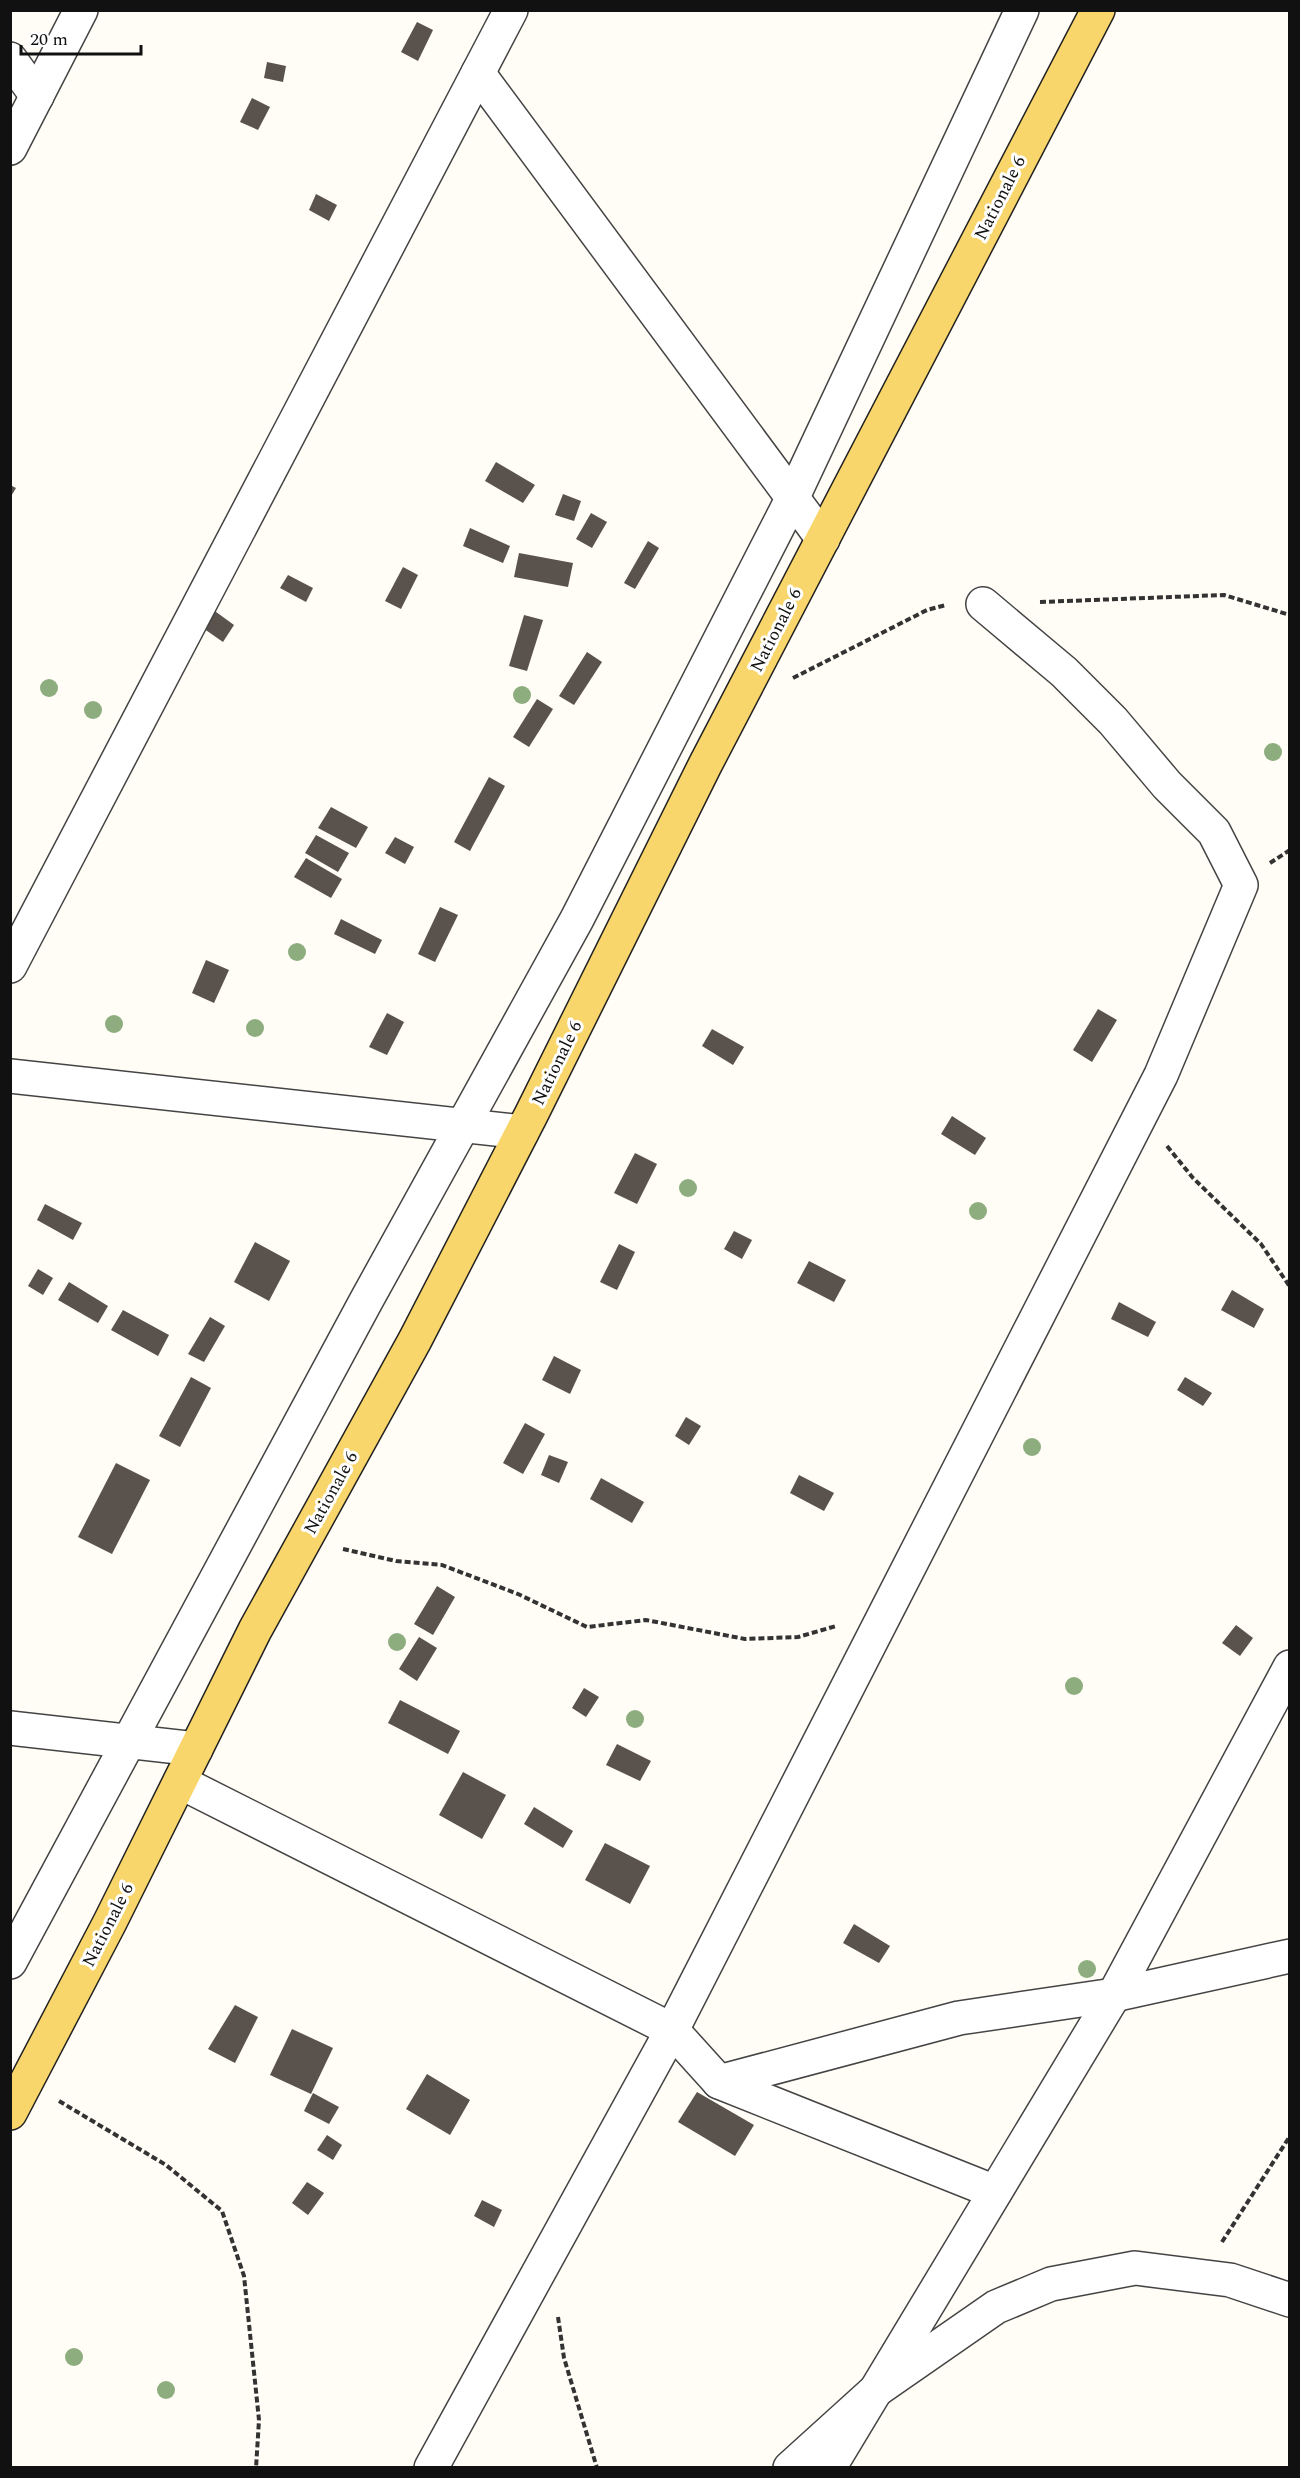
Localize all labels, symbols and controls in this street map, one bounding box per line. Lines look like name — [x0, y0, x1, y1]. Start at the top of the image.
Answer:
scale bar — [21, 18, 141, 56]
text: 20 m — [30, 26, 68, 53]
street label: Nationale 6 — [967, 151, 1033, 245]
street label: Nationale 6 — [743, 583, 809, 677]
street label: Nationale 6 — [525, 1016, 589, 1110]
street label: Nationale 6 — [297, 1447, 365, 1539]
street label: Nationale 6 — [75, 1878, 141, 1972]

